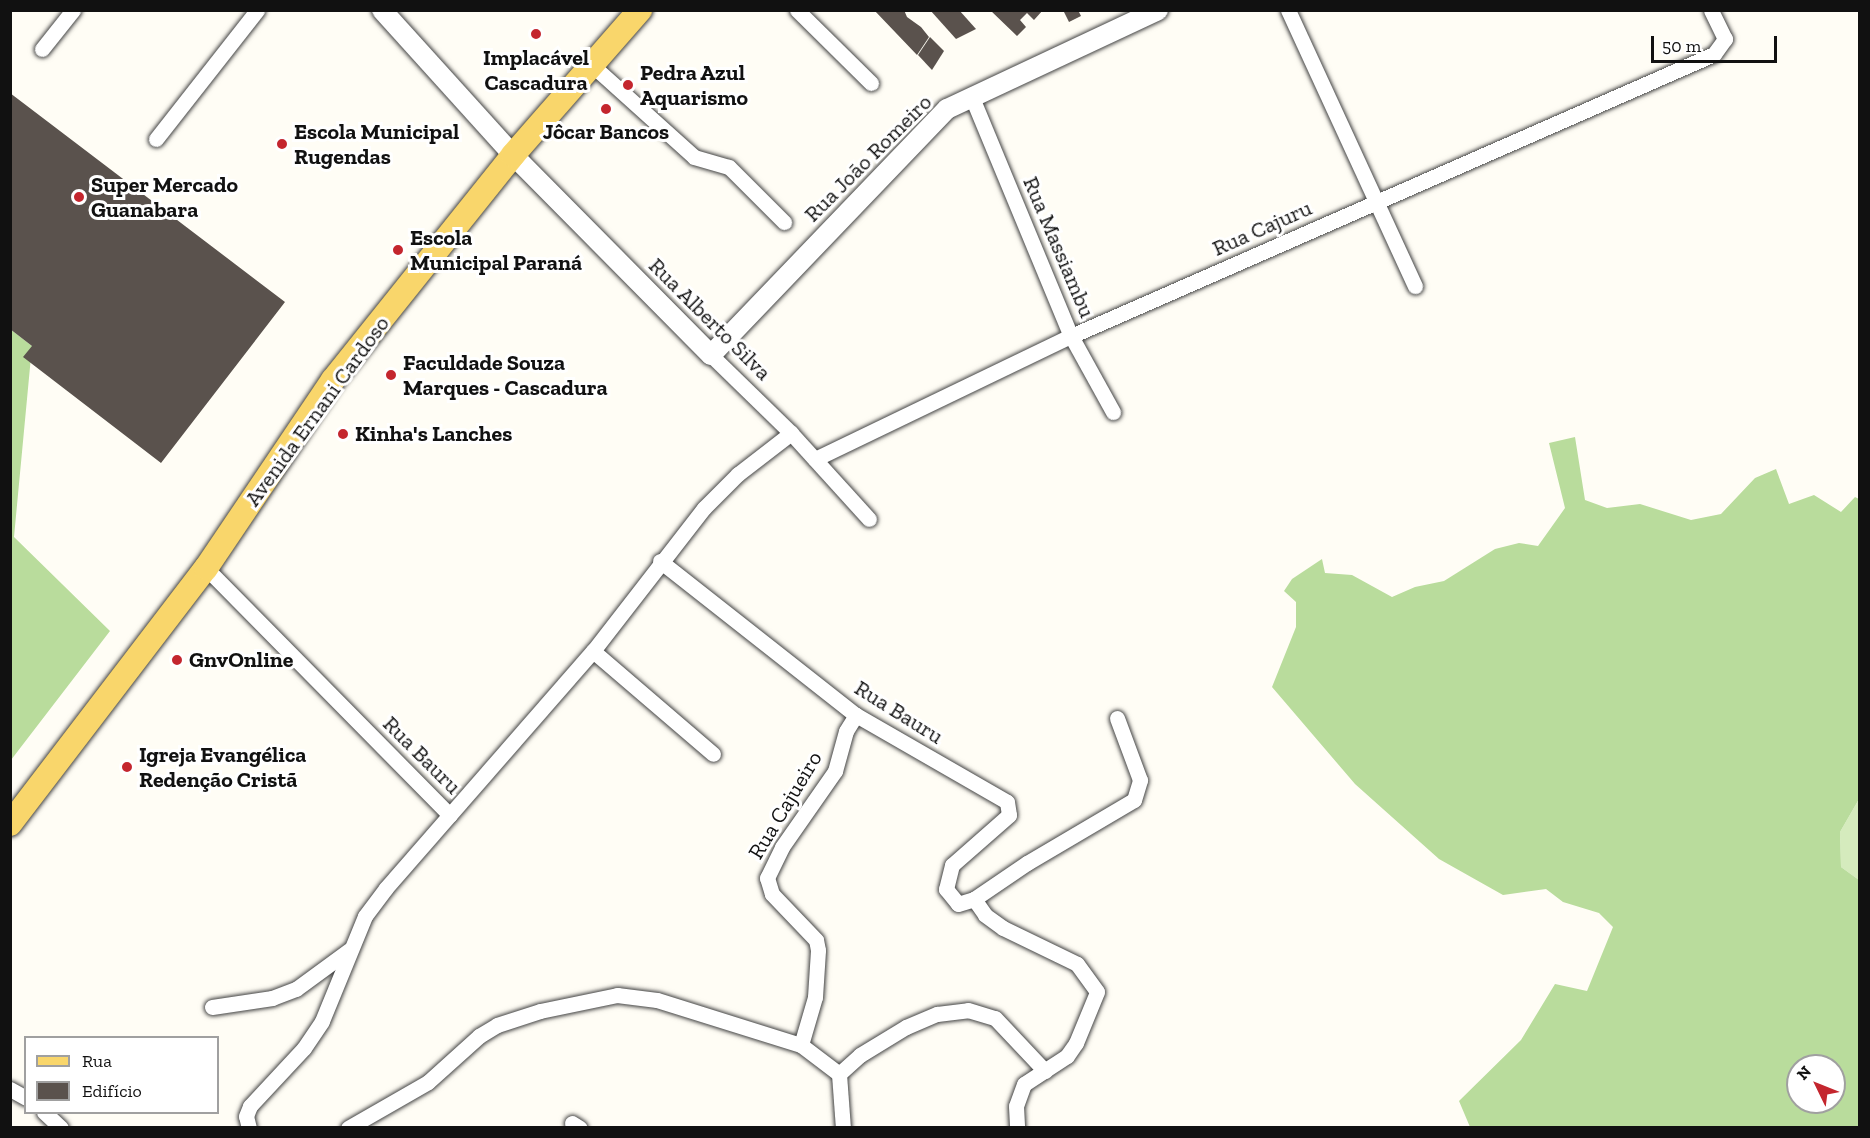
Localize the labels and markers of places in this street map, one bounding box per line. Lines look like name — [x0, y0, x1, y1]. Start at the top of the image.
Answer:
marker: Implacável Cascadura — [529, 27, 543, 41]
place label: Implacável Cascadura — [483, 44, 589, 96]
place label: Pedra Azul Aquarismo — [640, 59, 748, 110]
marker: Pedra Azul Aquarismo — [621, 78, 635, 92]
marker: Jôcar Bancos — [599, 102, 613, 116]
place label: Escola Municipal Rugendas — [294, 118, 459, 170]
place label: Jôcar Bancos — [543, 119, 669, 145]
marker: Escola Municipal Rugendas — [275, 137, 289, 151]
place label: Super Mercado Guanabara — [91, 171, 238, 222]
marker: Super Mercado Guanabara — [72, 190, 86, 204]
place label: Escola Municipal Paraná — [410, 224, 582, 276]
marker: Escola Municipal Paraná — [391, 243, 405, 257]
place label: Faculdade Souza Marques - Cascadura — [403, 349, 608, 400]
marker: Faculdade Souza Marques - Cascadura — [384, 368, 398, 382]
place label: Kinha's Lanches — [355, 421, 512, 447]
marker: Kinha's Lanches — [336, 427, 350, 441]
place label: GnvOnline — [189, 647, 293, 673]
marker: GnvOnline — [170, 653, 184, 667]
place label: Igreja Evangélica Redenção Cristã — [139, 741, 306, 792]
marker: Igreja Evangélica Redenção Cristã — [120, 760, 134, 774]

